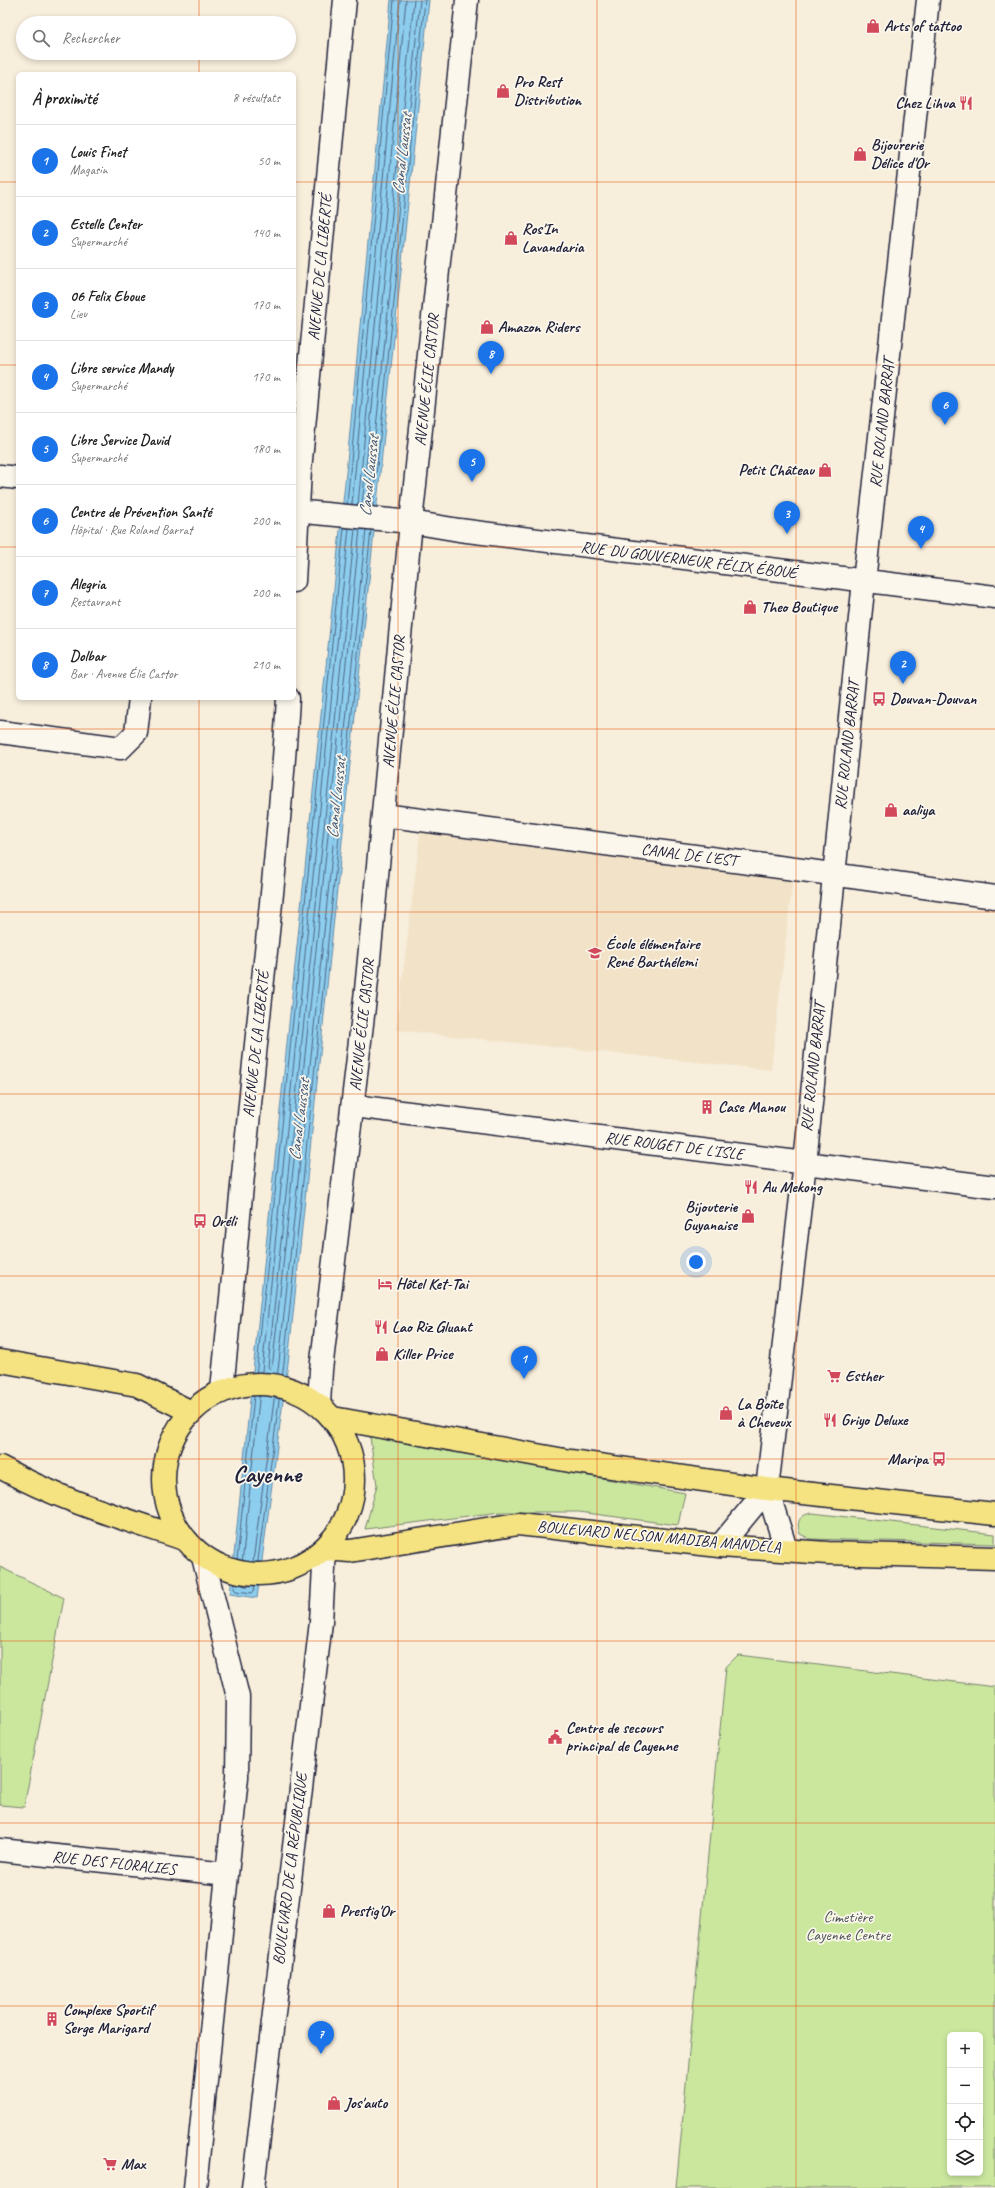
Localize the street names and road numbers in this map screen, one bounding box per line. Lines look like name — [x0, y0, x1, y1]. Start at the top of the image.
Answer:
street label: AVENUE DE LA LIBERTÉ — [304, 191, 337, 341]
street label: AVENUE ÉLIE CASTOR — [410, 311, 444, 447]
street label: RUE ROLAND BARRAT — [865, 353, 899, 488]
street label: RUE DU GOUVERNEUR FÉLIX ÉBOUÉ — [580, 537, 801, 583]
street label: AVENUE ÉLIE CASTOR — [378, 633, 410, 769]
street label: RUE ROLAND BARRAT — [830, 675, 864, 810]
street label: CANAL DE L'EST — [640, 839, 741, 871]
street label: AVENUE ÉLIE CASTOR — [345, 956, 379, 1092]
street label: AVENUE DE LA LIBERTÉ — [238, 968, 274, 1118]
street label: RUE ROLAND BARRAT — [796, 997, 830, 1132]
street label: RUE ROUGET DE L'ISLE — [604, 1128, 747, 1165]
street label: BOULEVARD NELSON MADIBA MANDELA — [536, 1516, 783, 1558]
street label: BOULEVARD DE LA RÉPUBLIQUE — [268, 1770, 312, 1966]
street label: RUE DES FLORALIES — [51, 1847, 179, 1880]

